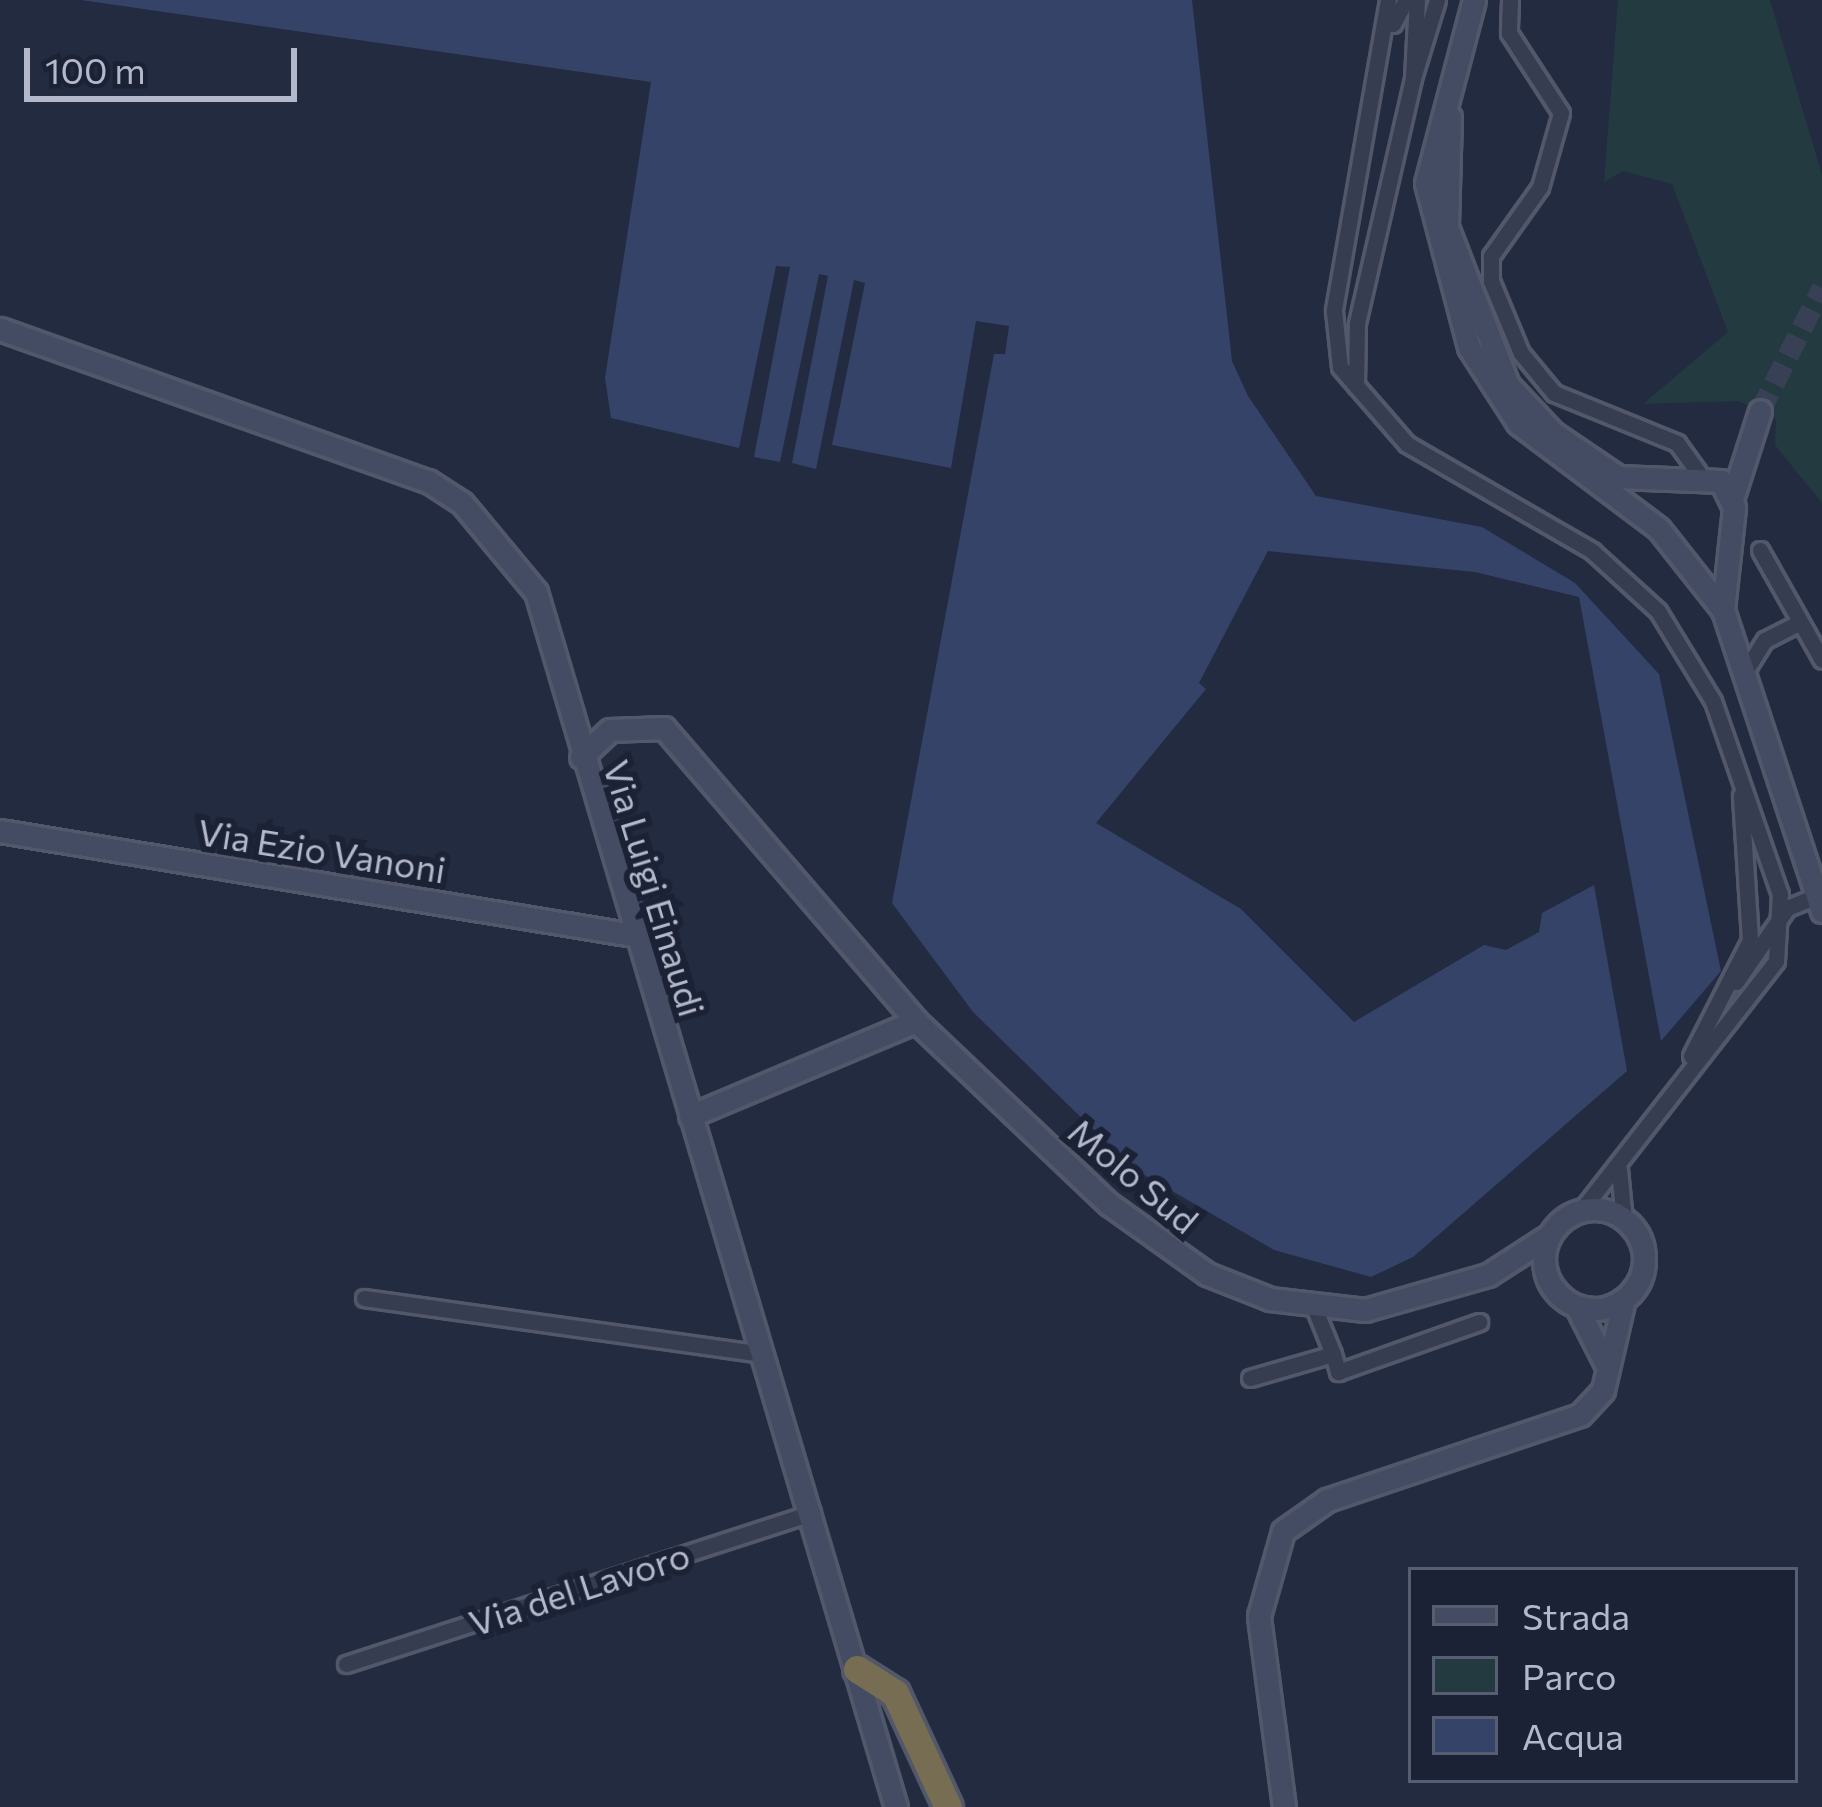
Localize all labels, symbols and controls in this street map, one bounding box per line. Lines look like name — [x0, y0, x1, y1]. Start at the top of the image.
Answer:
scale bar — [30, 24, 303, 98]
text: 100 m — [45, 47, 146, 91]
street label: Via Luigi Einaudi — [596, 755, 714, 1021]
street label: Via Ezio Vanoni — [195, 809, 449, 891]
street label: Molo Sud — [1061, 1108, 1207, 1242]
street label: Via del Lavoro — [463, 1532, 695, 1644]
legend — [1408, 1567, 1798, 1783]
text: Strada — [1522, 1593, 1630, 1637]
text: Parco — [1522, 1653, 1617, 1697]
text: Acqua — [1522, 1713, 1624, 1757]

